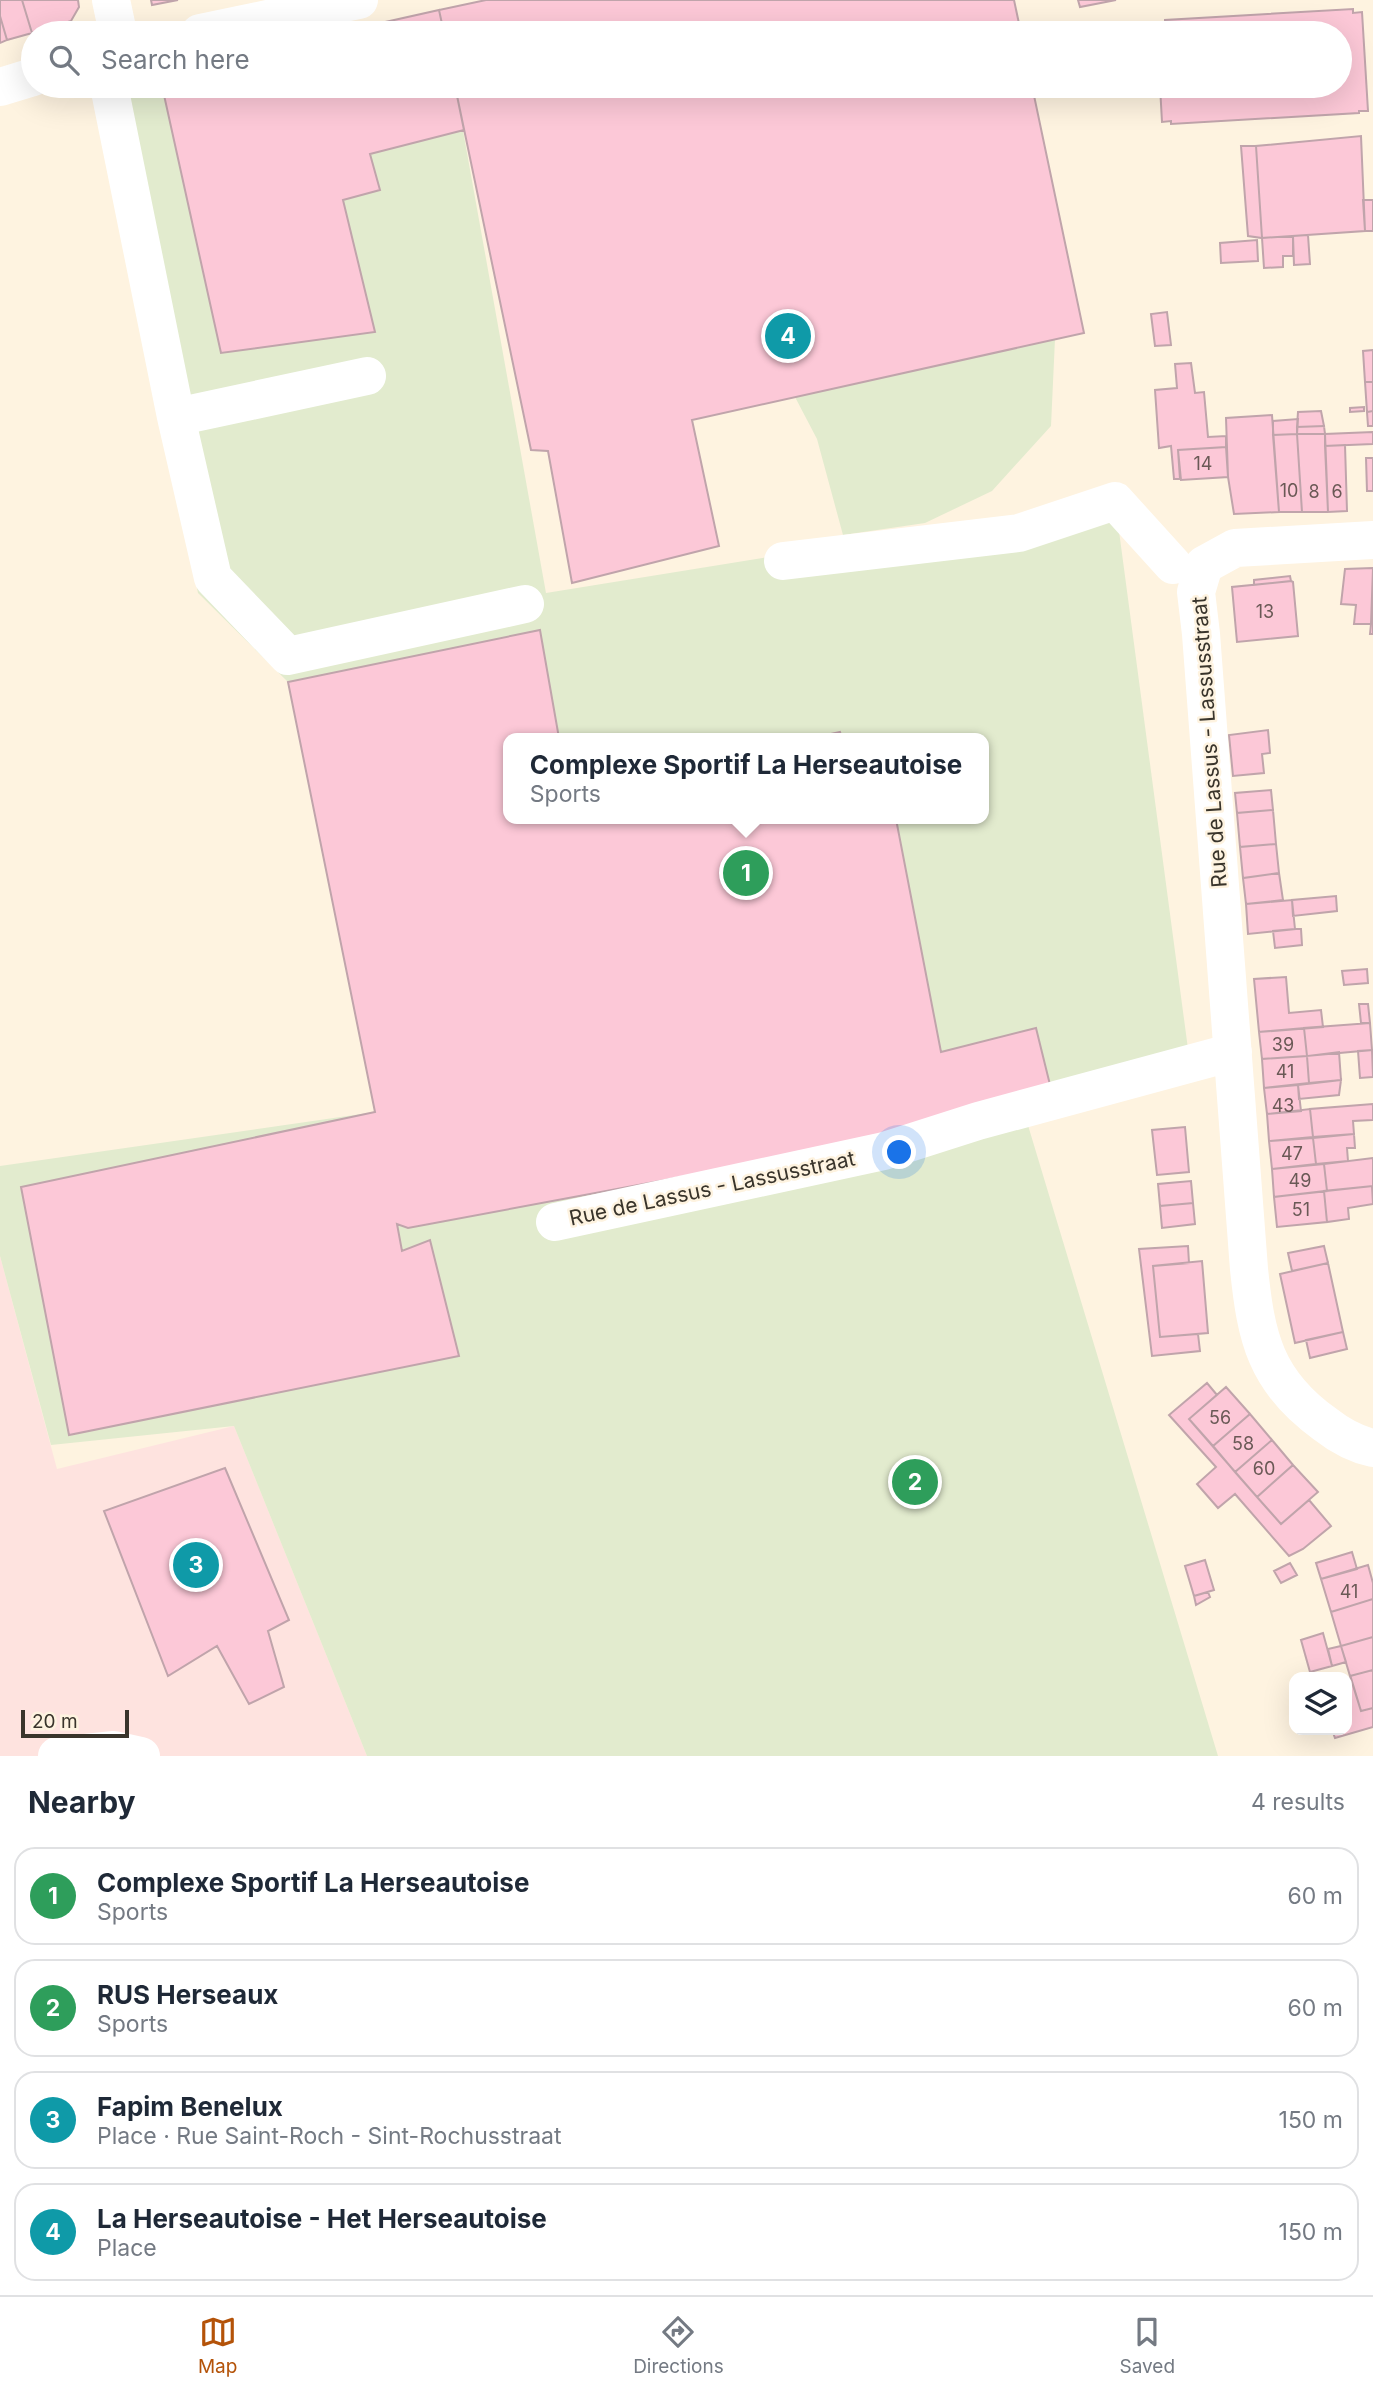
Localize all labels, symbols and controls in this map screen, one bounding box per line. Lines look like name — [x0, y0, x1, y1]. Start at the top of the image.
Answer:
search box — [21, 21, 1352, 98]
icon: search — [45, 41, 83, 79]
text: Search here — [101, 44, 250, 75]
pin: 4 — [765, 310, 811, 362]
house number: 14 — [1194, 453, 1212, 474]
house number: 10 — [1280, 480, 1298, 501]
house number: 8 — [1308, 481, 1320, 502]
house number: 6 — [1331, 481, 1343, 502]
street label: Rue de Lassus - Lassusstraat — [1186, 596, 1232, 888]
house number: 13 — [1256, 601, 1274, 622]
popup — [503, 733, 989, 824]
text: Complexe Sportif La Herseautoise — [530, 749, 962, 780]
text: Sports — [530, 780, 601, 808]
pin: 1 — [723, 847, 769, 899]
house number: 39 — [1272, 1034, 1294, 1055]
house number: 41 — [1276, 1061, 1294, 1082]
house number: 43 — [1272, 1095, 1294, 1116]
your location — [882, 1135, 916, 1169]
house number: 47 — [1281, 1143, 1303, 1164]
street label: Rue de Lassus - Lassusstraat — [567, 1145, 857, 1231]
house number: 49 — [1289, 1170, 1311, 1191]
house number: 51 — [1292, 1199, 1310, 1220]
house number: 56 — [1209, 1407, 1231, 1428]
house number: 58 — [1232, 1433, 1254, 1454]
pin: 2 — [892, 1456, 938, 1508]
house number: 60 — [1253, 1458, 1275, 1479]
pin: 3 — [173, 1539, 219, 1591]
house number: 41 — [1340, 1581, 1358, 1602]
map controls — [1289, 1672, 1352, 1735]
button: layers — [1289, 1672, 1352, 1735]
scale bar — [21, 1707, 130, 1739]
text: 20 m — [32, 1710, 78, 1733]
text: Nearby — [28, 1784, 136, 1820]
text: 4 results — [1251, 1788, 1345, 1816]
text: Complexe Sportif La Herseautoise — [97, 1867, 529, 1898]
text: 1 — [48, 1882, 58, 1910]
text: 60 m — [1288, 1882, 1343, 1910]
text: Sports — [97, 1898, 168, 1926]
text: RUS Herseaux — [97, 1979, 278, 2010]
text: 2 — [46, 1994, 60, 2022]
text: 60 m — [1288, 1994, 1343, 2022]
text: Sports — [97, 2010, 168, 2038]
text: Fapim Benelux — [97, 2091, 283, 2122]
text: 3 — [46, 2106, 60, 2134]
text: 150 m — [1279, 2106, 1343, 2134]
text: Place · Rue Saint-Roch - Sint-Rochusstraat — [97, 2122, 562, 2150]
text: La Herseautoise - Het Herseautoise — [97, 2203, 547, 2234]
text: 4 — [45, 2218, 61, 2246]
text: 150 m — [1279, 2218, 1343, 2246]
text: Place — [97, 2234, 157, 2262]
tab: Map — [198, 2313, 237, 2378]
tab: Directions — [633, 2313, 724, 2378]
tab: Saved — [1119, 2313, 1175, 2378]

